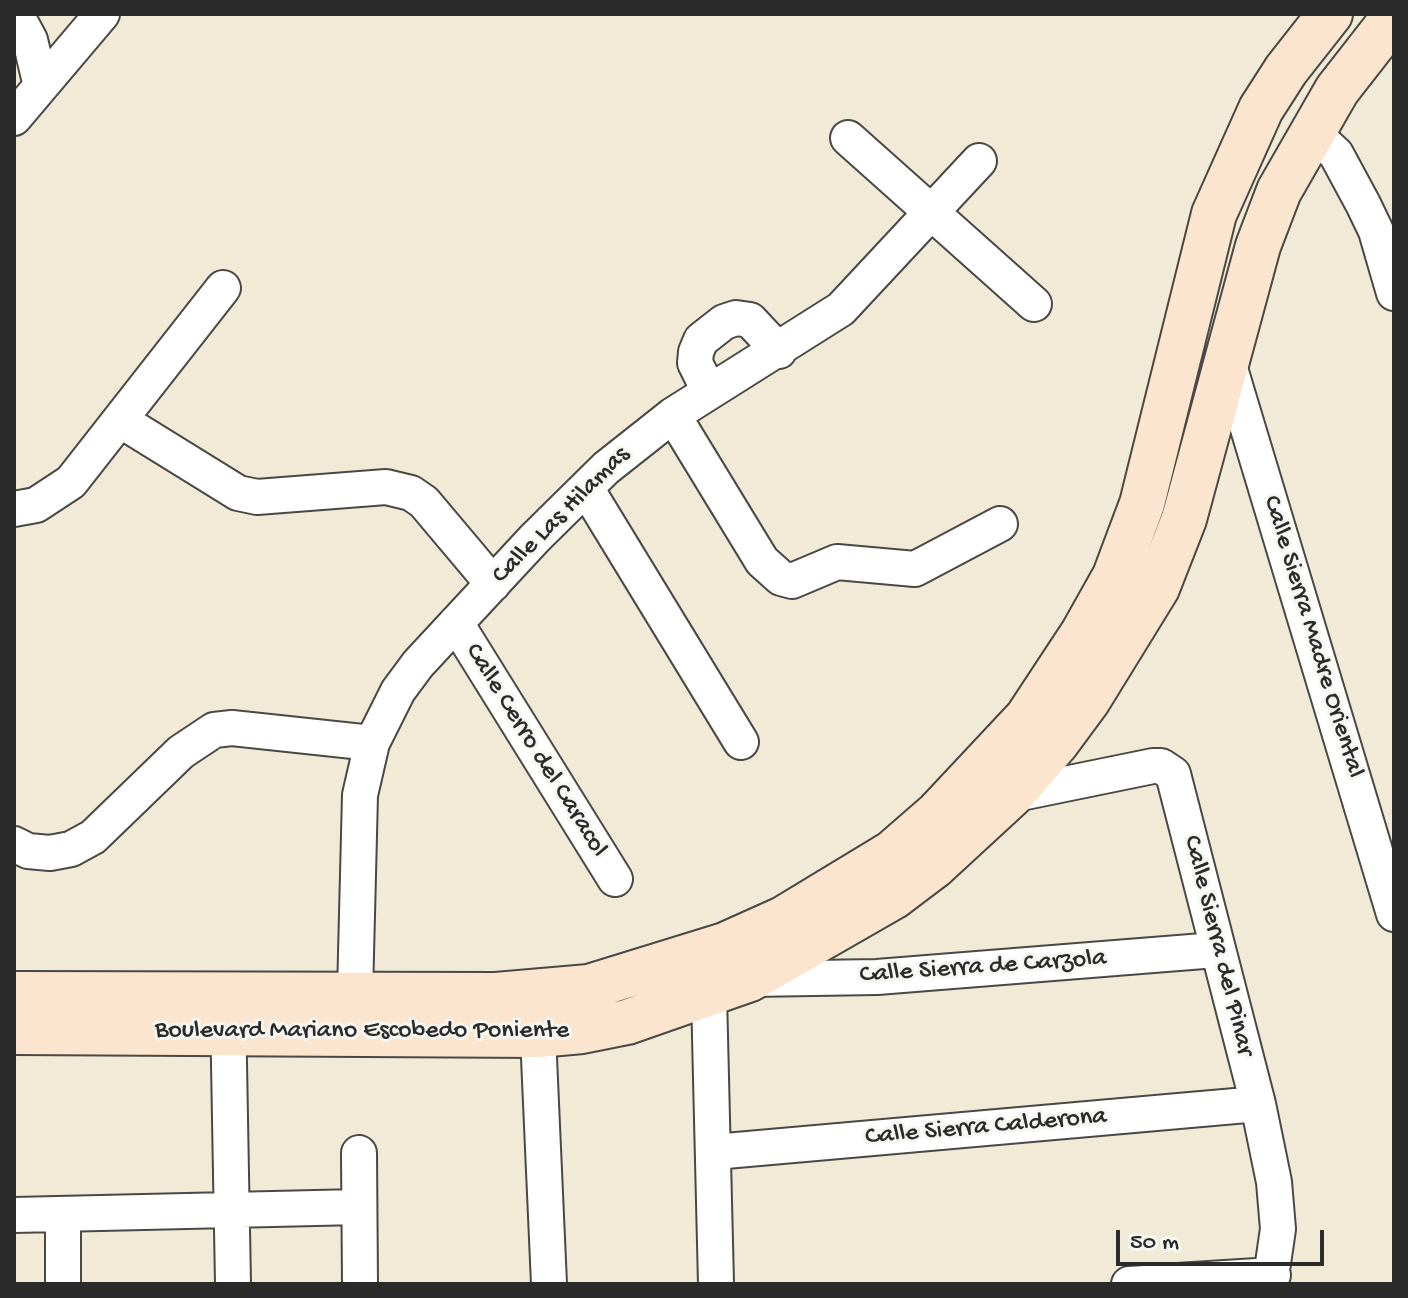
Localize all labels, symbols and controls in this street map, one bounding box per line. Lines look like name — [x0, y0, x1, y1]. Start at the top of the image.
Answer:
street label: Calle Las Hilamas — [487, 441, 637, 591]
street label: Calle Sierra Madre Oriental — [1254, 492, 1370, 782]
street label: Calle Cerro del Caracol — [457, 638, 613, 864]
street label: Calle Sierra del Pinar — [1175, 832, 1259, 1060]
street label: Calle Sierra de Carzola — [859, 944, 1107, 992]
street label: Boulevard Mariano Escobedo Poniente — [155, 1016, 569, 1048]
street label: Calle Sierra Calderona — [864, 1102, 1108, 1154]
scale bar — [1120, 1214, 1328, 1264]
text: 50 m — [1130, 1229, 1179, 1258]

